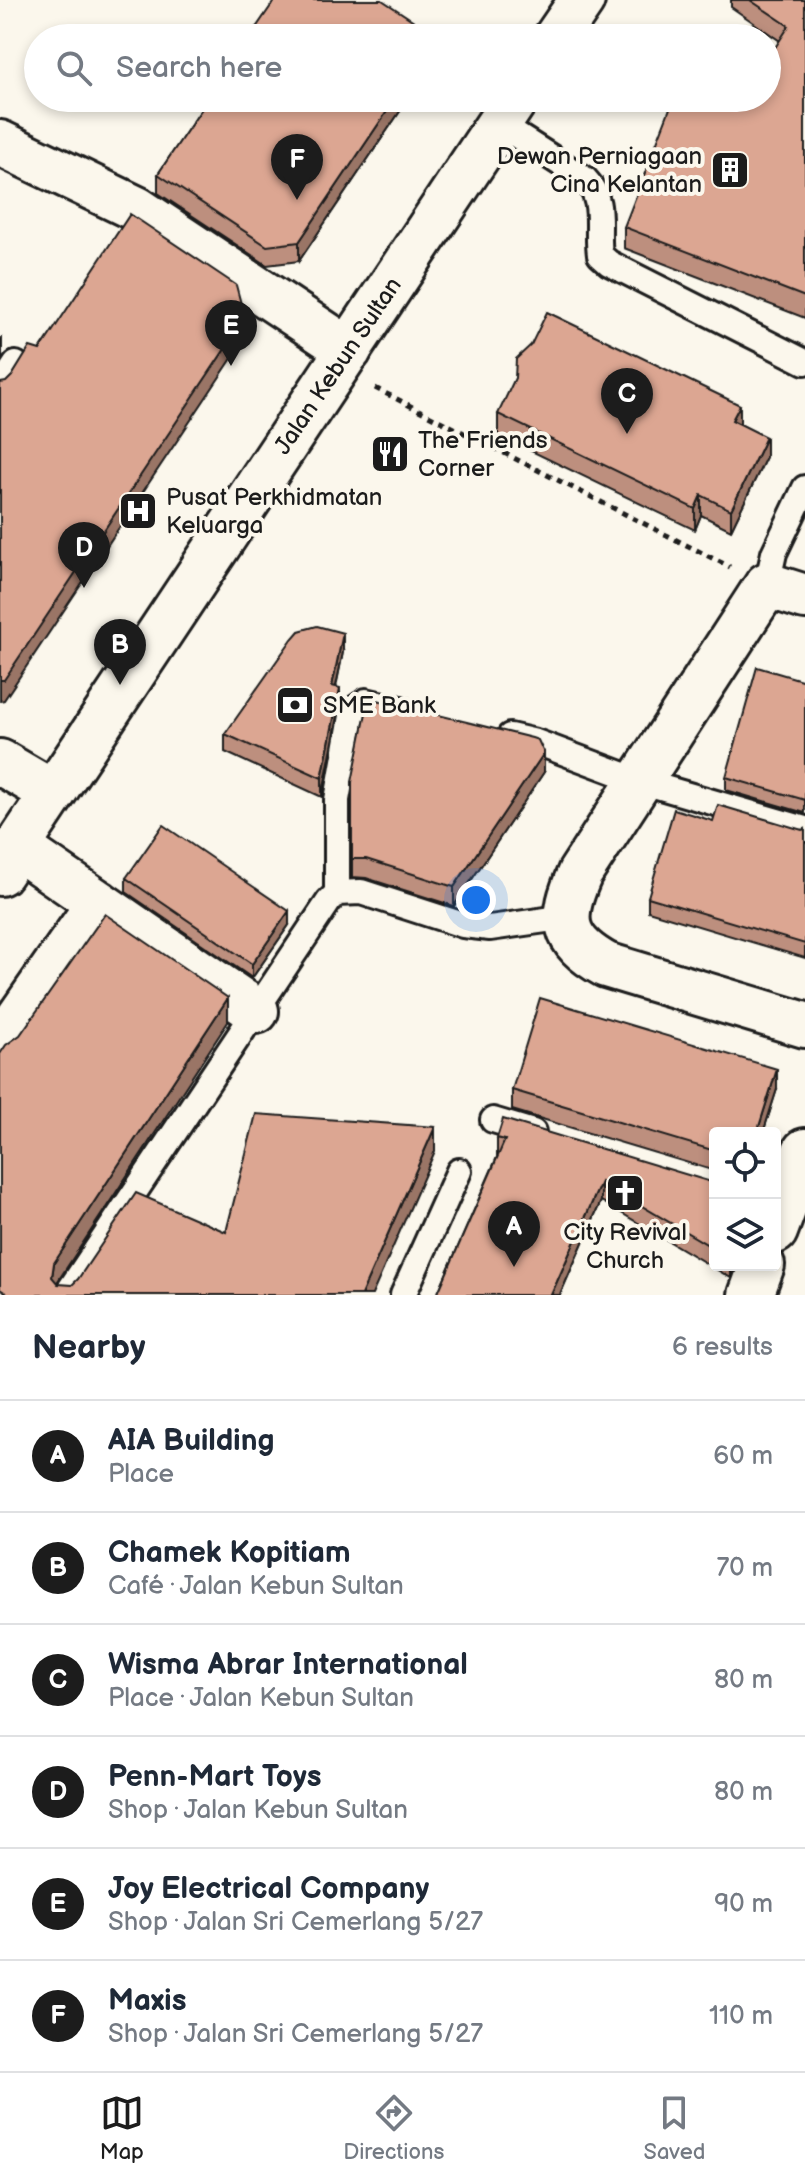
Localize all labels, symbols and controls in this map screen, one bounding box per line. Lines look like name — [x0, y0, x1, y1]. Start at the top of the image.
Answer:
search box — [24, 24, 781, 112]
icon: search — [52, 46, 96, 90]
text: Search here — [116, 50, 282, 86]
pin: F — [271, 134, 323, 200]
place label: Dewan Perniagaan Cina Kelantan — [497, 142, 702, 199]
building icon: Dewan Perniagaan Cina Kelantan — [709, 149, 751, 191]
street label: Jalan Kebun Sultan — [268, 272, 408, 460]
pin: E — [205, 300, 257, 366]
pin: C — [601, 368, 653, 434]
place label: The Friends Corner — [418, 426, 548, 483]
restaurant icon: The Friends Corner — [369, 433, 411, 475]
place label: Pusat Perkhidmatan Keluarga — [166, 483, 382, 540]
hospital icon: Pusat Perkhidmatan Keluarga — [117, 490, 159, 532]
pin: D — [58, 522, 110, 588]
pin: B — [94, 619, 146, 685]
bank icon: SME Bank — [274, 684, 316, 726]
place label: SME Bank — [323, 691, 436, 720]
your location — [456, 880, 496, 920]
map controls — [709, 1127, 781, 1271]
button: locate — [709, 1127, 781, 1199]
church icon: City Revival Church — [604, 1172, 646, 1214]
button: layers — [709, 1199, 781, 1271]
pin: A — [488, 1201, 540, 1267]
place label: City Revival Church — [563, 1218, 687, 1275]
text: Nearby — [32, 1327, 146, 1368]
text: 6 results — [672, 1332, 773, 1363]
text: AIA Building — [108, 1423, 274, 1459]
text: A — [50, 1441, 66, 1472]
text: 60 m — [713, 1441, 773, 1472]
text: Place — [108, 1459, 174, 1490]
text: Chamek Kopitiam — [108, 1535, 351, 1571]
text: B — [49, 1553, 67, 1584]
text: 70 m — [716, 1553, 773, 1584]
text: Café · Jalan Kebun Sultan — [108, 1571, 404, 1602]
text: Wisma Abrar International — [108, 1647, 468, 1683]
text: C — [49, 1665, 67, 1696]
text: 80 m — [714, 1665, 773, 1696]
text: Place · Jalan Kebun Sultan — [108, 1683, 414, 1714]
text: Penn-Mart Toys — [108, 1759, 321, 1795]
text: D — [49, 1777, 67, 1808]
text: 80 m — [714, 1777, 773, 1808]
text: Shop · Jalan Kebun Sultan — [108, 1795, 408, 1826]
text: Joy Electrical Company — [108, 1871, 429, 1907]
text: E — [50, 1889, 66, 1920]
text: 90 m — [714, 1889, 773, 1920]
text: Shop · Jalan Sri Cemerlang 5/27 — [108, 1907, 483, 1938]
text: Maxis — [108, 1983, 186, 2019]
text: F — [50, 2001, 66, 2032]
text: 110 m — [709, 2001, 773, 2032]
text: Shop · Jalan Sri Cemerlang 5/27 — [108, 2019, 483, 2050]
tab: Map — [100, 2091, 144, 2166]
tab: Directions — [343, 2091, 444, 2166]
tab: Saved — [644, 2091, 705, 2166]

